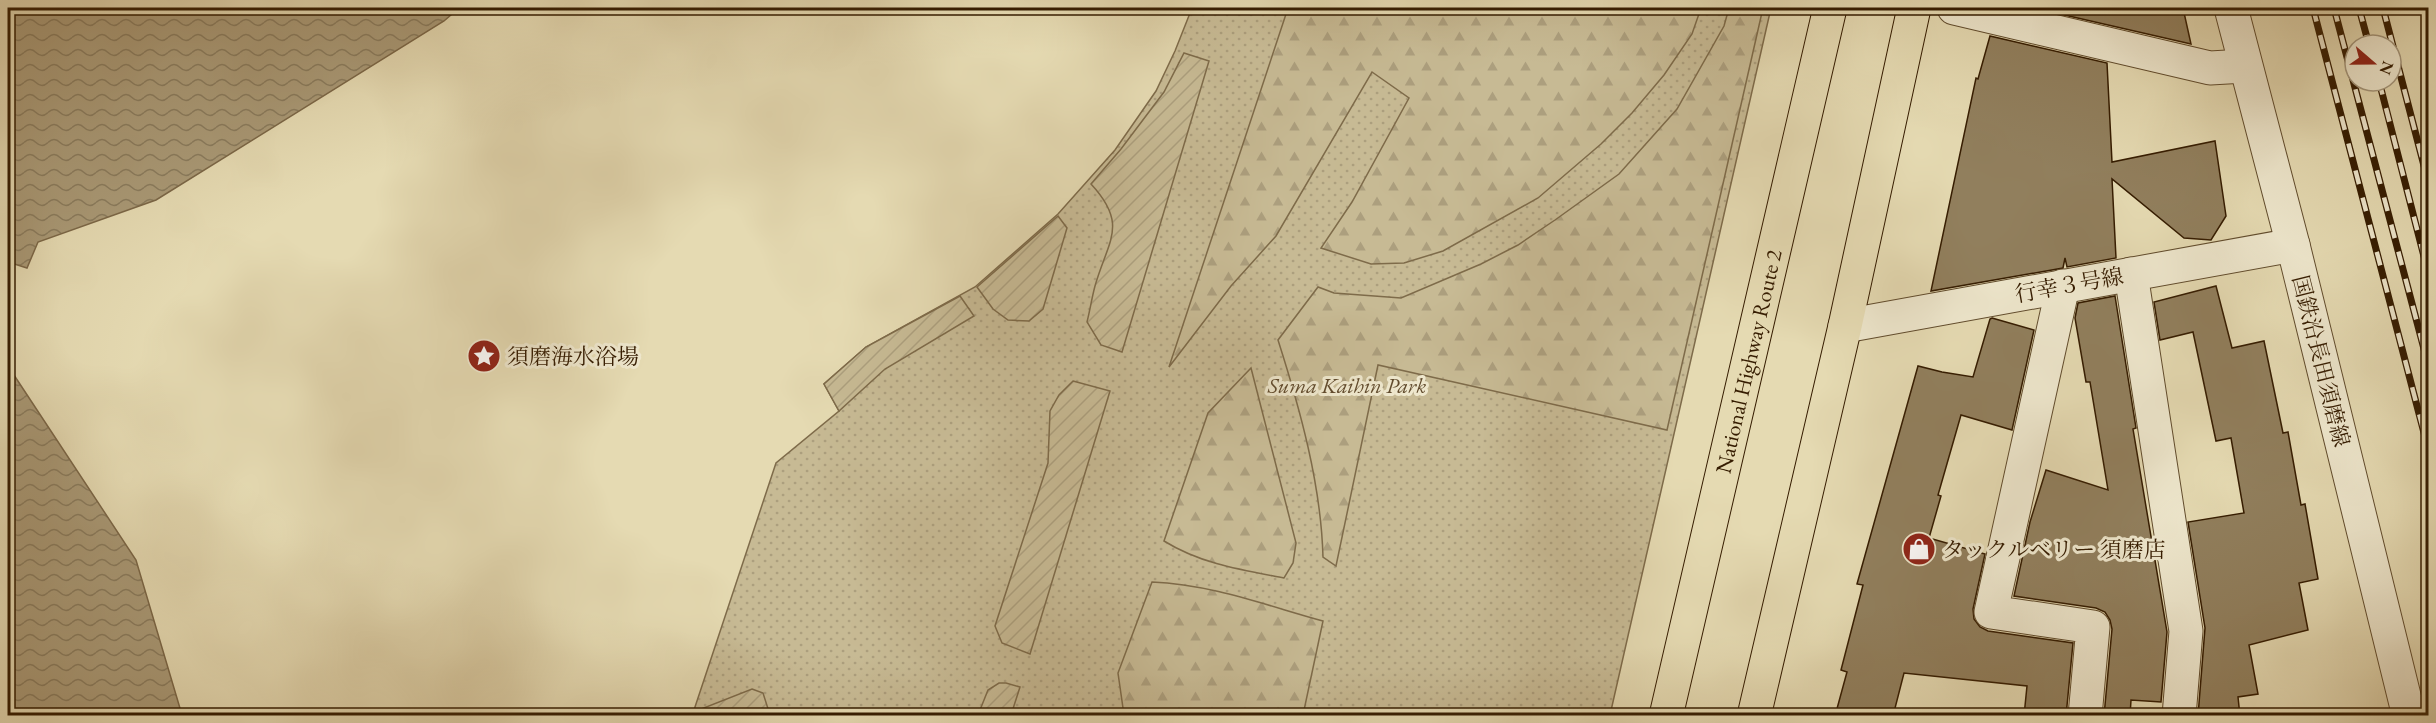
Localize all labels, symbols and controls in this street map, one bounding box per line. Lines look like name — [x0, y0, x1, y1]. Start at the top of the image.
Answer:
north arrow — [2343, 33, 2403, 93]
text: N — [2375, 58, 2399, 78]
street label: National Highway Route 2 — [1708, 246, 1788, 476]
street label: 行幸３号線 — [2012, 261, 2126, 309]
street label: 国鉄沿長田須磨線 — [2286, 272, 2356, 450]
place icon: 須磨海水浴場 — [466, 338, 502, 374]
place label: 須磨海水浴場 — [507, 342, 639, 371]
park label: Suma Kaihin Park — [1267, 371, 1426, 400]
shop icon: タックルベリー 須磨店 — [1901, 531, 1937, 567]
place label: タックルベリー 須磨店 — [1942, 535, 2166, 564]

